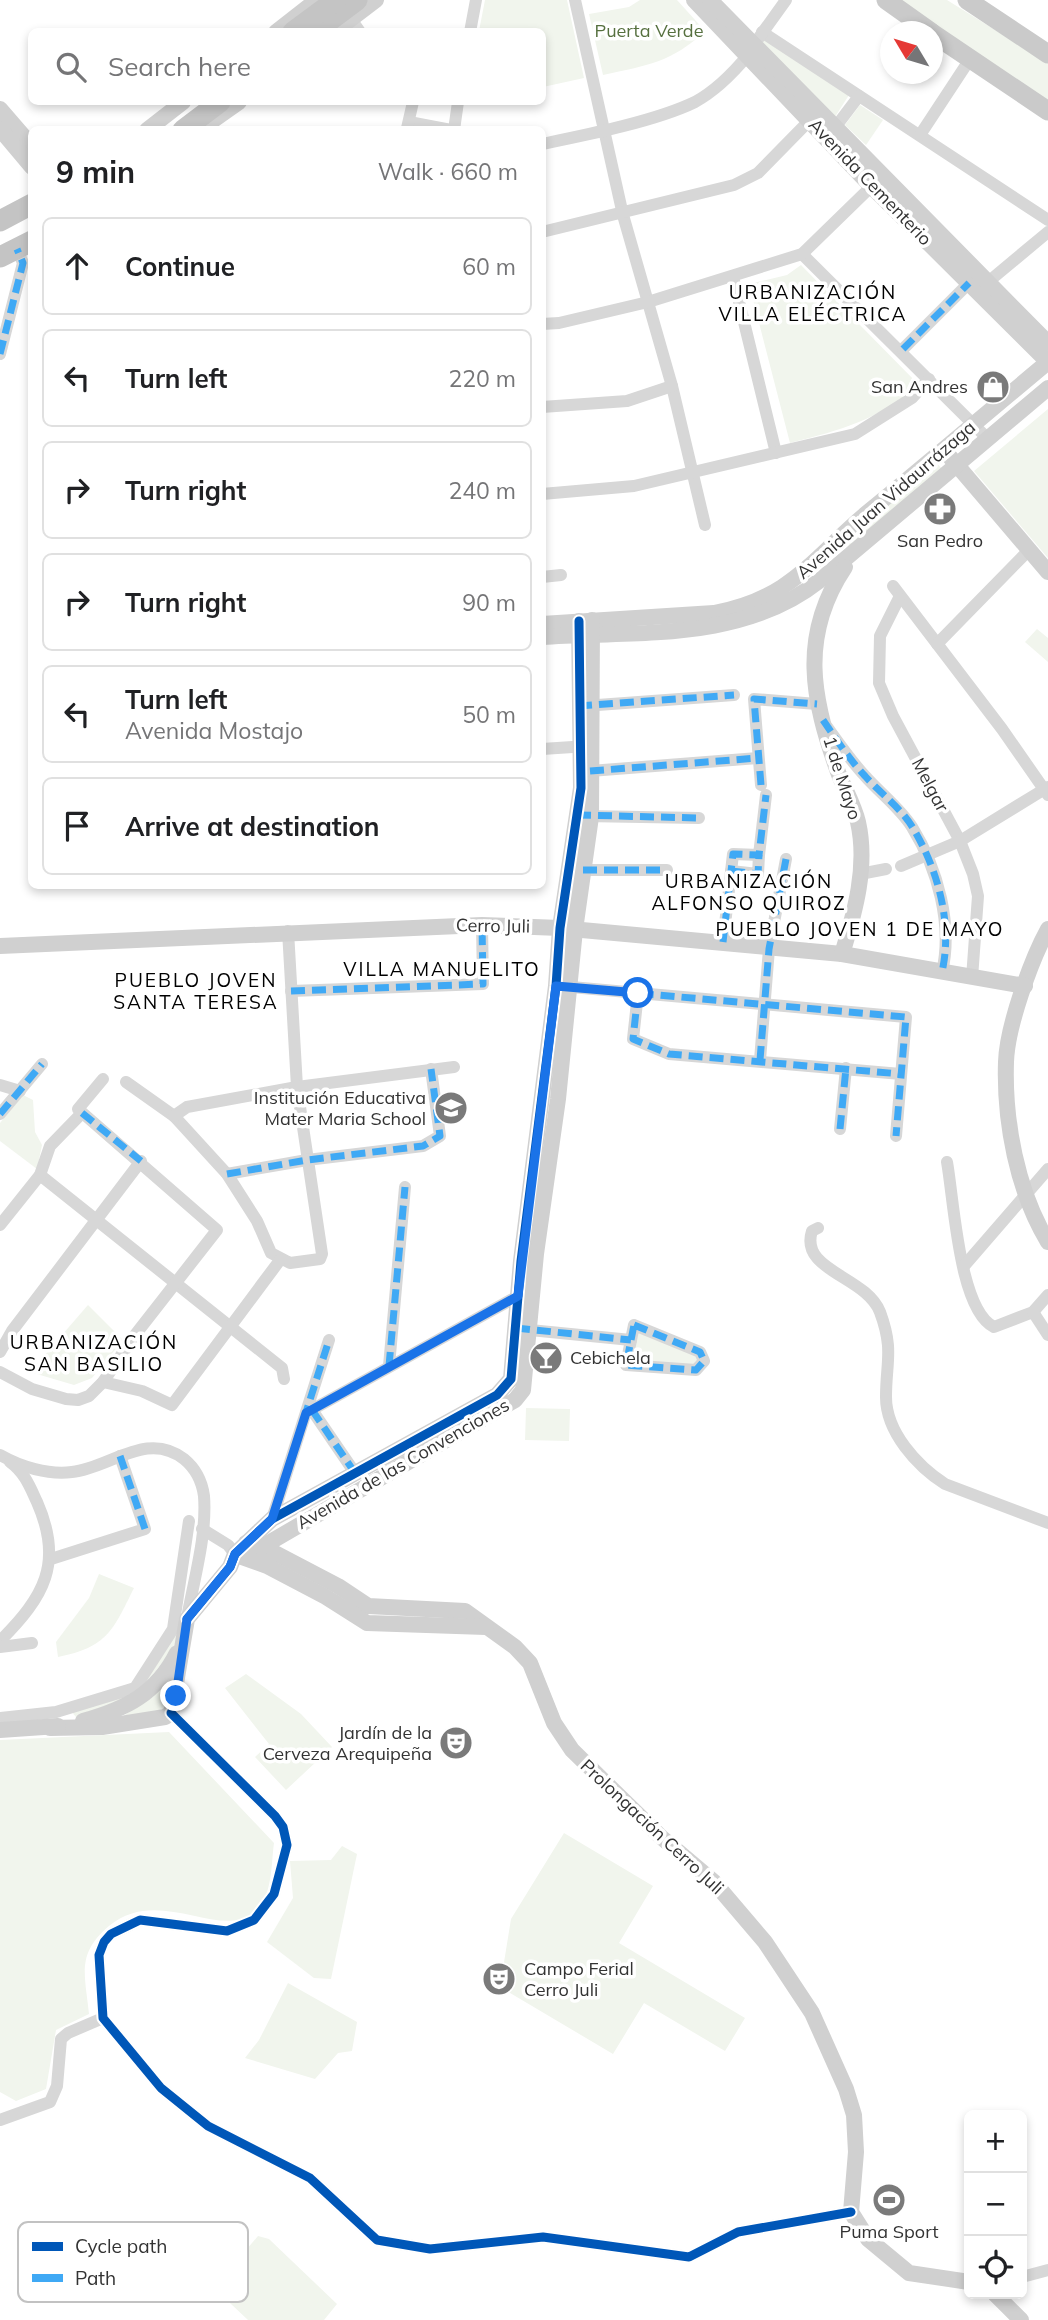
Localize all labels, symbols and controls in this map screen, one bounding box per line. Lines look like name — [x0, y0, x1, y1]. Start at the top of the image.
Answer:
park label: Puerta Verde — [595, 19, 703, 42]
north arrow — [880, 21, 943, 84]
search box — [28, 28, 546, 105]
icon: search — [52, 48, 90, 86]
text: Search here — [108, 50, 251, 83]
street label: Avenida Cementerio — [804, 113, 937, 250]
text: 9 min — [56, 153, 135, 191]
text: Walk · 660 m — [378, 157, 518, 186]
icon: ahead — [58, 247, 96, 285]
text: Continue — [125, 250, 235, 283]
text: 60 m — [462, 252, 516, 281]
district label: URBANIZACIÓN VILLA ELÉCTRICA — [718, 280, 908, 326]
icon: left — [58, 359, 96, 397]
text: Turn left — [125, 362, 227, 395]
text: 220 m — [448, 364, 516, 393]
shop icon: San Andres — [974, 368, 1012, 406]
place label: San Andres — [871, 375, 968, 398]
street label: Avenida Juan Vidaurrázaga — [791, 416, 980, 584]
icon: right — [58, 471, 96, 509]
text: Turn right — [125, 474, 246, 507]
text: 240 m — [448, 476, 516, 505]
pharmacy icon: San Pedro — [921, 490, 959, 528]
place label: San Pedro — [897, 529, 983, 552]
icon: right — [58, 583, 96, 621]
text: Turn right — [125, 586, 246, 619]
text: 90 m — [462, 588, 516, 617]
text: Turn left — [125, 683, 227, 716]
icon: left — [58, 695, 96, 733]
text: 50 m — [462, 700, 516, 729]
text: Avenida Mostajo — [125, 716, 303, 745]
street label: 1 de Mayo — [818, 733, 867, 823]
street label: Melgar — [907, 754, 954, 816]
icon: arrive — [58, 807, 96, 845]
text: Arrive at destination — [125, 810, 380, 843]
district label: URBANIZACIÓN ALFONSO QUIROZ — [651, 869, 847, 915]
street label: Cerro Juli — [456, 913, 530, 938]
district label: PUEBLO JOVEN 1 DE MAYO — [716, 917, 1004, 941]
district label: VILLA MANUELITO — [343, 957, 541, 981]
district label: PUEBLO JOVEN SANTA TERESA — [113, 968, 279, 1014]
route start — [622, 977, 653, 1008]
place label: Institución Educativa Mater Maria School — [254, 1086, 426, 1130]
school or university icon: Institución Educativa Mater Maria School — [432, 1089, 470, 1127]
district label: URBANIZACIÓN SAN BASILIO — [10, 1330, 178, 1376]
bar icon: Cebichela — [527, 1339, 565, 1377]
place label: Cebichela — [570, 1346, 651, 1369]
street label: Avenida de las Convenciones — [292, 1393, 513, 1534]
route end — [160, 1680, 191, 1711]
place label: Jardín de la Cerveza Arequipeña — [263, 1721, 432, 1765]
theatre icon: Jardín de la Cerveza Arequipeña — [437, 1724, 475, 1762]
street label: Prolongación Cerro Juli — [576, 1754, 729, 1899]
place label: Campo Ferial Cerro Juli — [524, 1957, 634, 2001]
theatre icon: Campo Ferial Cerro Juli — [480, 1960, 518, 1998]
map controls — [964, 2110, 1027, 2299]
button: + — [964, 2110, 1027, 2173]
button: − — [964, 2173, 1027, 2236]
sports icon: Puma Sport — [870, 2181, 908, 2219]
place label: Puma Sport — [840, 2220, 938, 2243]
legend — [18, 2222, 248, 2302]
text: Cycle path — [75, 2234, 167, 2258]
button: locate — [964, 2236, 1027, 2299]
text: Path — [75, 2266, 116, 2290]

